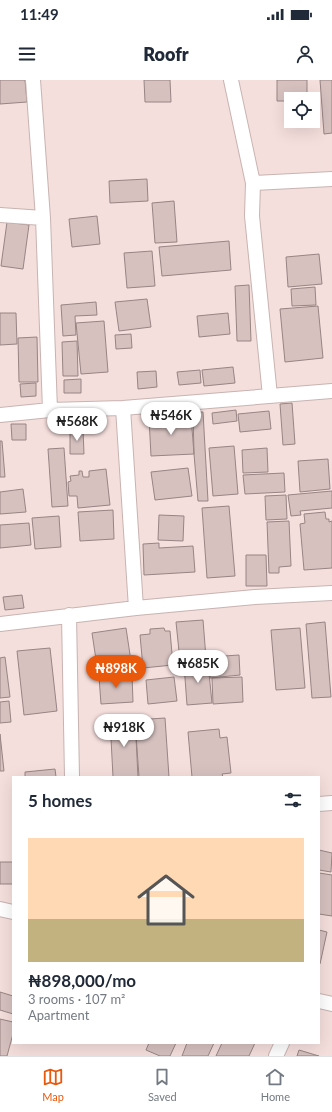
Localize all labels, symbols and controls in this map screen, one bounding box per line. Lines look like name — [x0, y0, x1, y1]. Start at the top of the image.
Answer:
text: 11:49 — [20, 5, 59, 23]
icon: menu — [16, 43, 38, 65]
text: Roofr — [143, 43, 189, 65]
icon: person — [294, 43, 316, 65]
map controls — [284, 92, 320, 128]
button: locate — [284, 92, 320, 128]
pin: ₦546K — [143, 402, 199, 436]
text: ₦546K — [150, 407, 192, 423]
pin: ₦568K — [49, 408, 105, 442]
text: ₦568K — [56, 413, 98, 429]
pin: ₦685K — [170, 650, 226, 684]
pin: ₦898K — [88, 655, 144, 689]
text: ₦685K — [177, 655, 219, 671]
text: ₦898K — [95, 660, 137, 676]
pin: ₦918K — [96, 714, 152, 748]
text: ₦918K — [103, 719, 145, 735]
icon: filters — [282, 789, 304, 811]
text: 5 homes — [28, 790, 92, 811]
icon: home — [130, 864, 202, 936]
text: ₦898,000/mo — [28, 970, 136, 991]
text: 3 rooms · 107 m² — [28, 991, 125, 1007]
text: Apartment — [28, 1007, 89, 1023]
tab: Map — [42, 1066, 64, 1103]
tab: Saved — [148, 1066, 177, 1103]
tab: Home — [261, 1066, 290, 1103]

